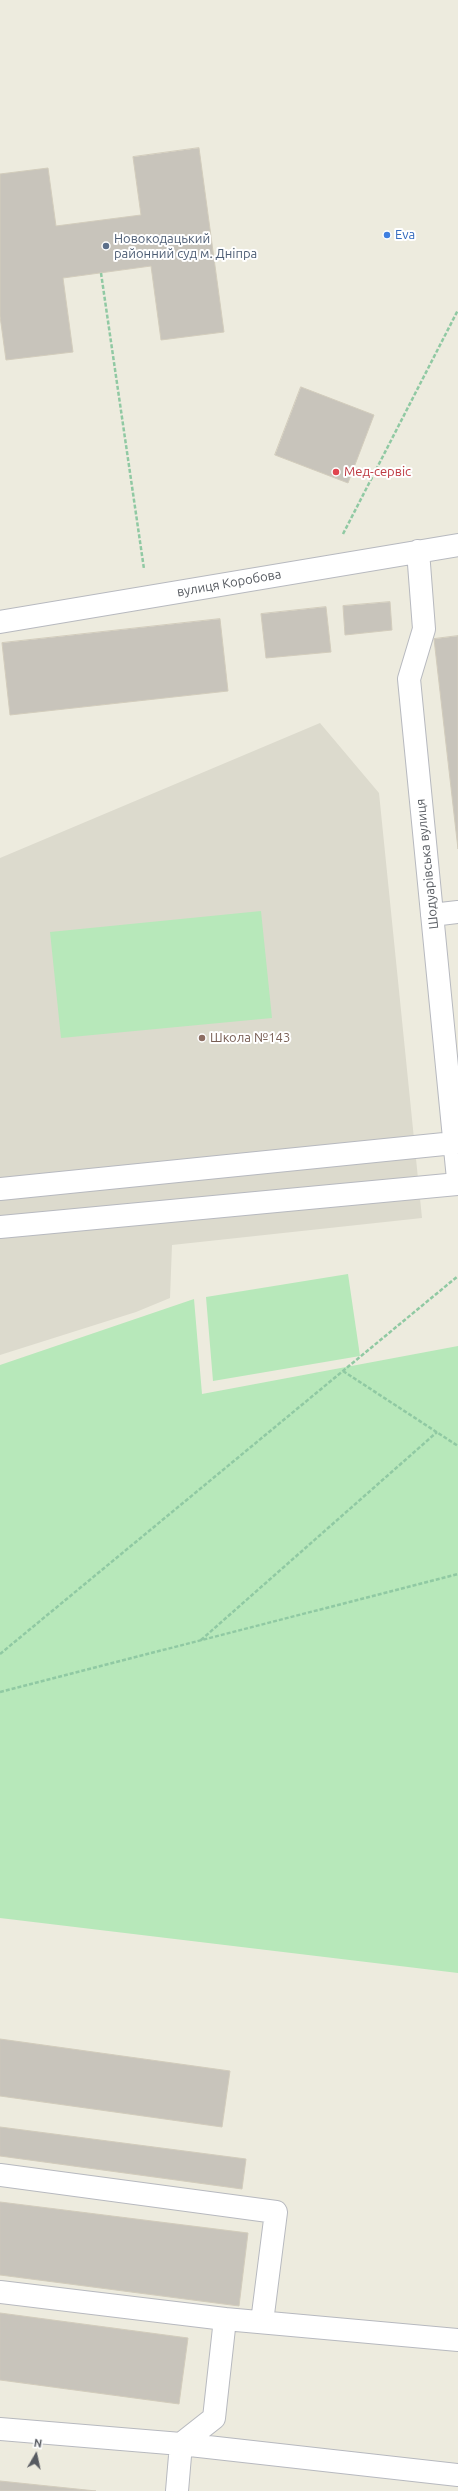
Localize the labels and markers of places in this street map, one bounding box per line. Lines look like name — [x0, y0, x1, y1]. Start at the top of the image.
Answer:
place label: Eva — [395, 227, 415, 243]
marker: Eva — [382, 230, 392, 240]
place label: Новокодацький районний суд м. Дніпра — [114, 231, 257, 262]
marker: Новокодацький районний суд м. Дніпра — [101, 241, 111, 251]
place label: Мед-сервіс — [344, 464, 411, 480]
marker: Мед-сервіс — [331, 467, 341, 477]
place label: Школа №143 — [210, 1030, 290, 1046]
marker: Школа №143 — [197, 1033, 207, 1043]

